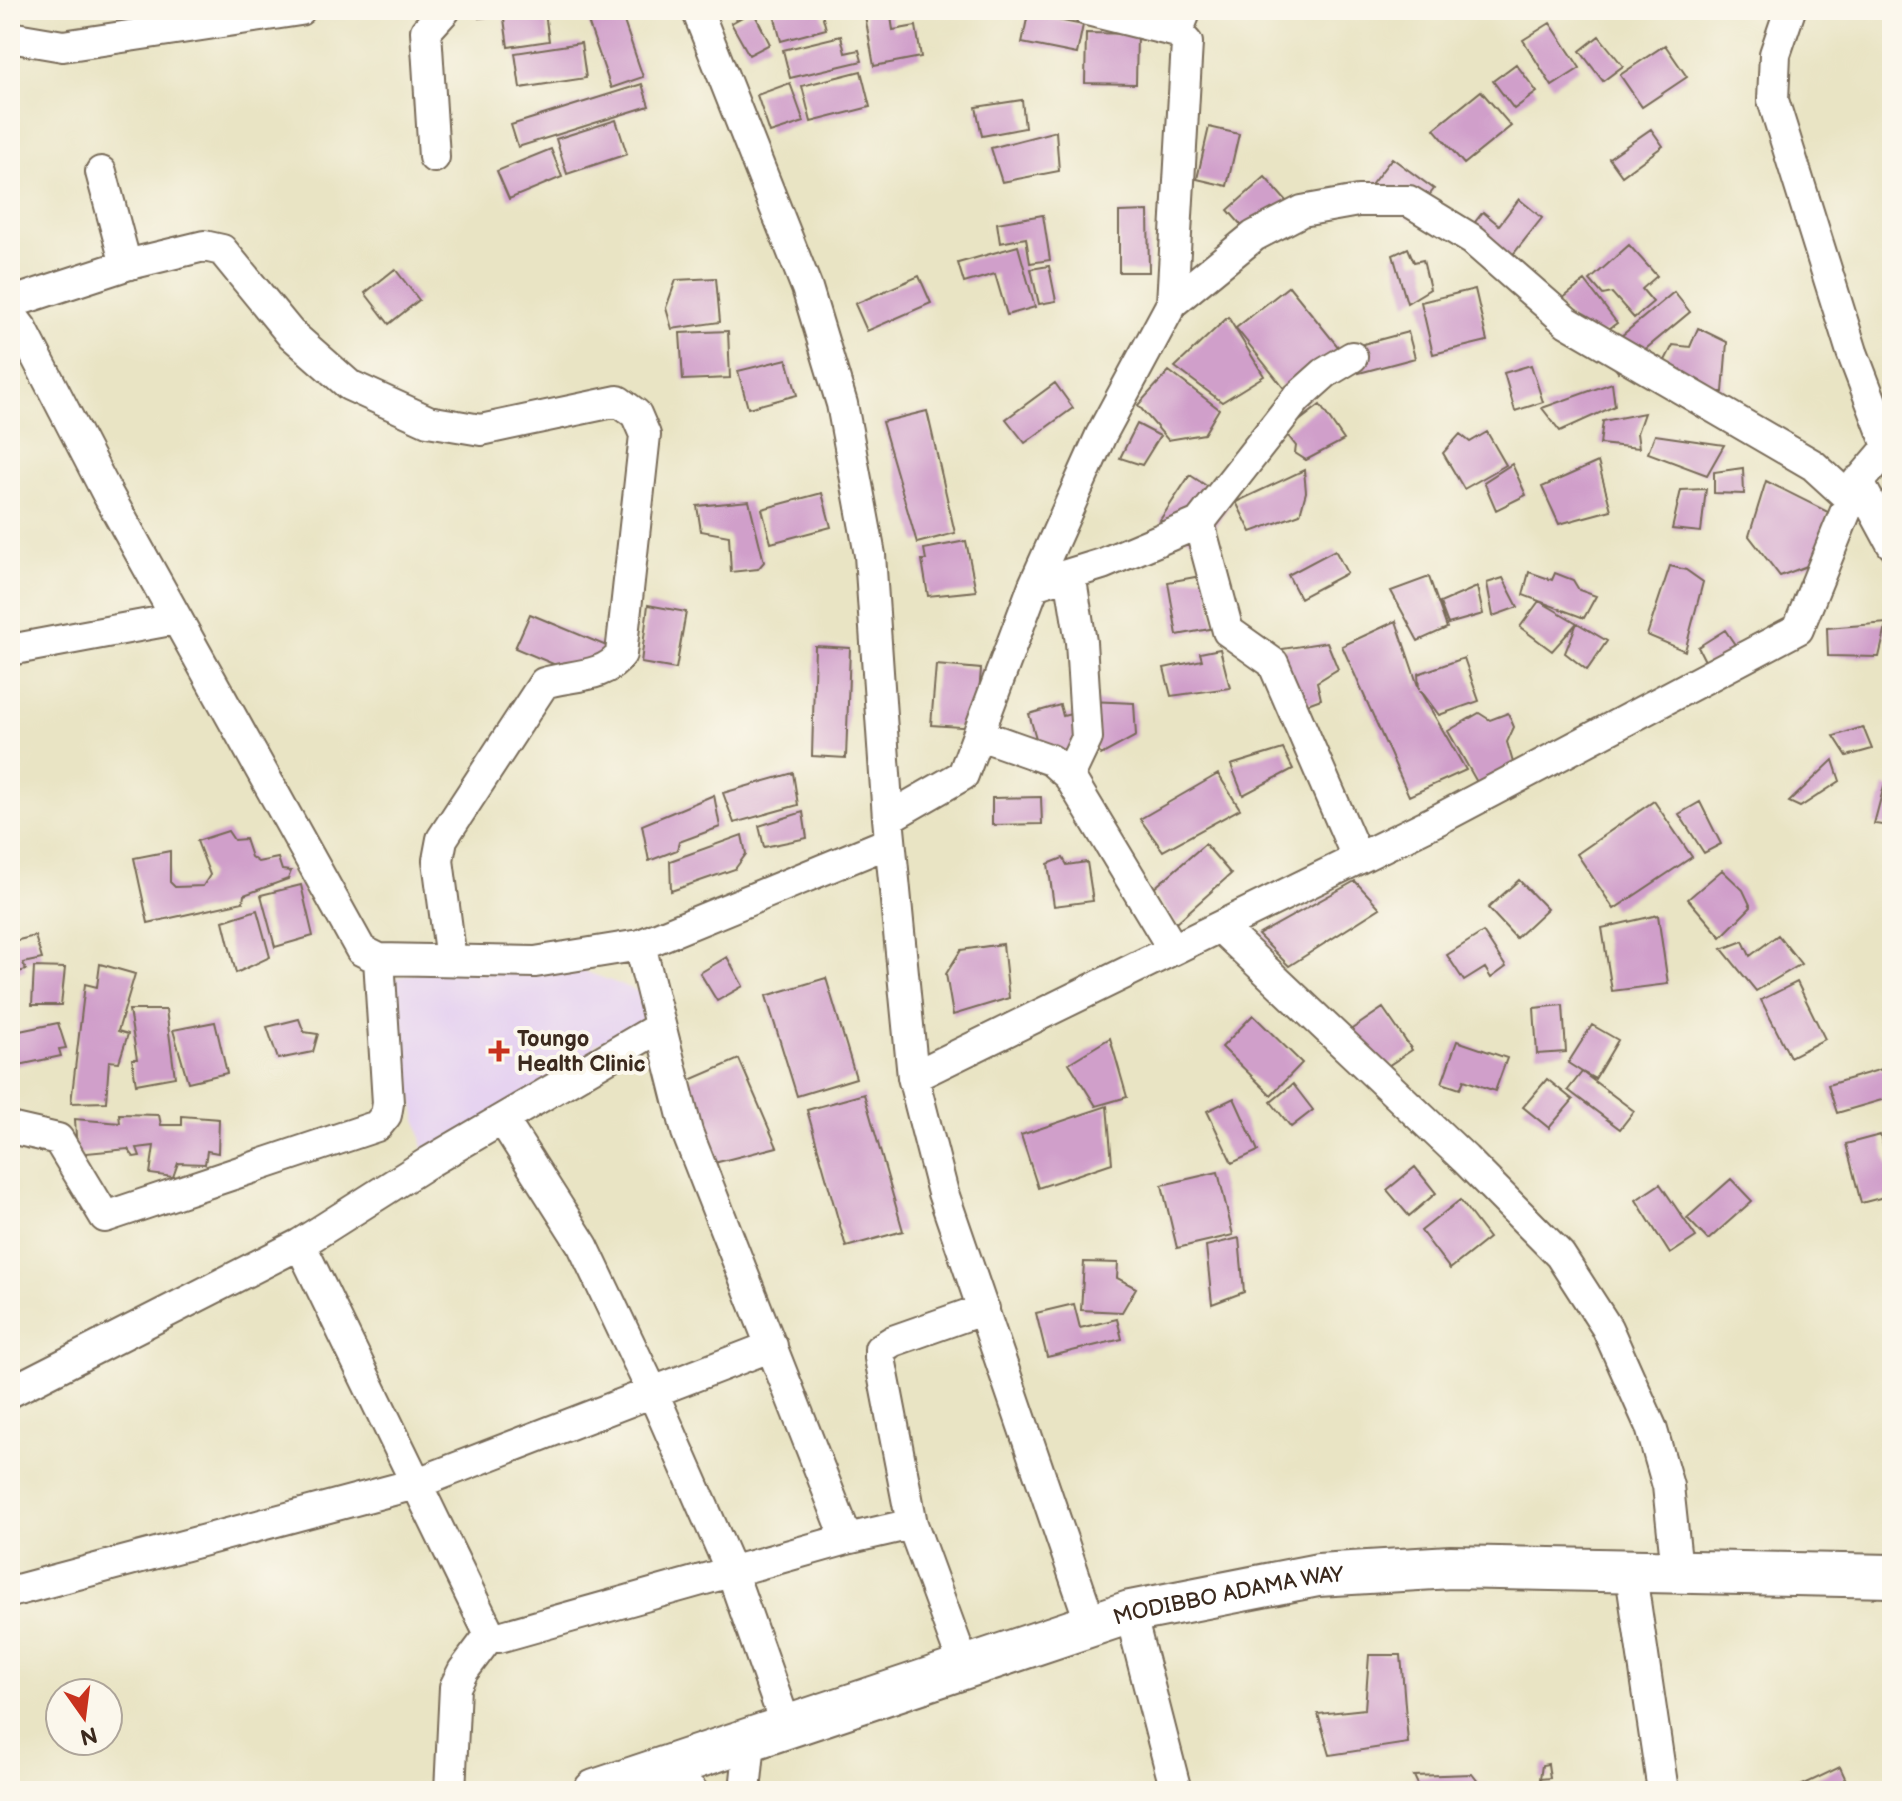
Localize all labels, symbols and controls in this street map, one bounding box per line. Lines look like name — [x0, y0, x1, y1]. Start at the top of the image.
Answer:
place label: Toungo Health Clinic — [517, 1026, 646, 1078]
marker: Toungo Health Clinic — [488, 1040, 510, 1062]
street label: MODIBBO ADAMA WAY — [1110, 1562, 1344, 1632]
north arrow — [44, 1677, 124, 1757]
text: N — [77, 1720, 100, 1750]

